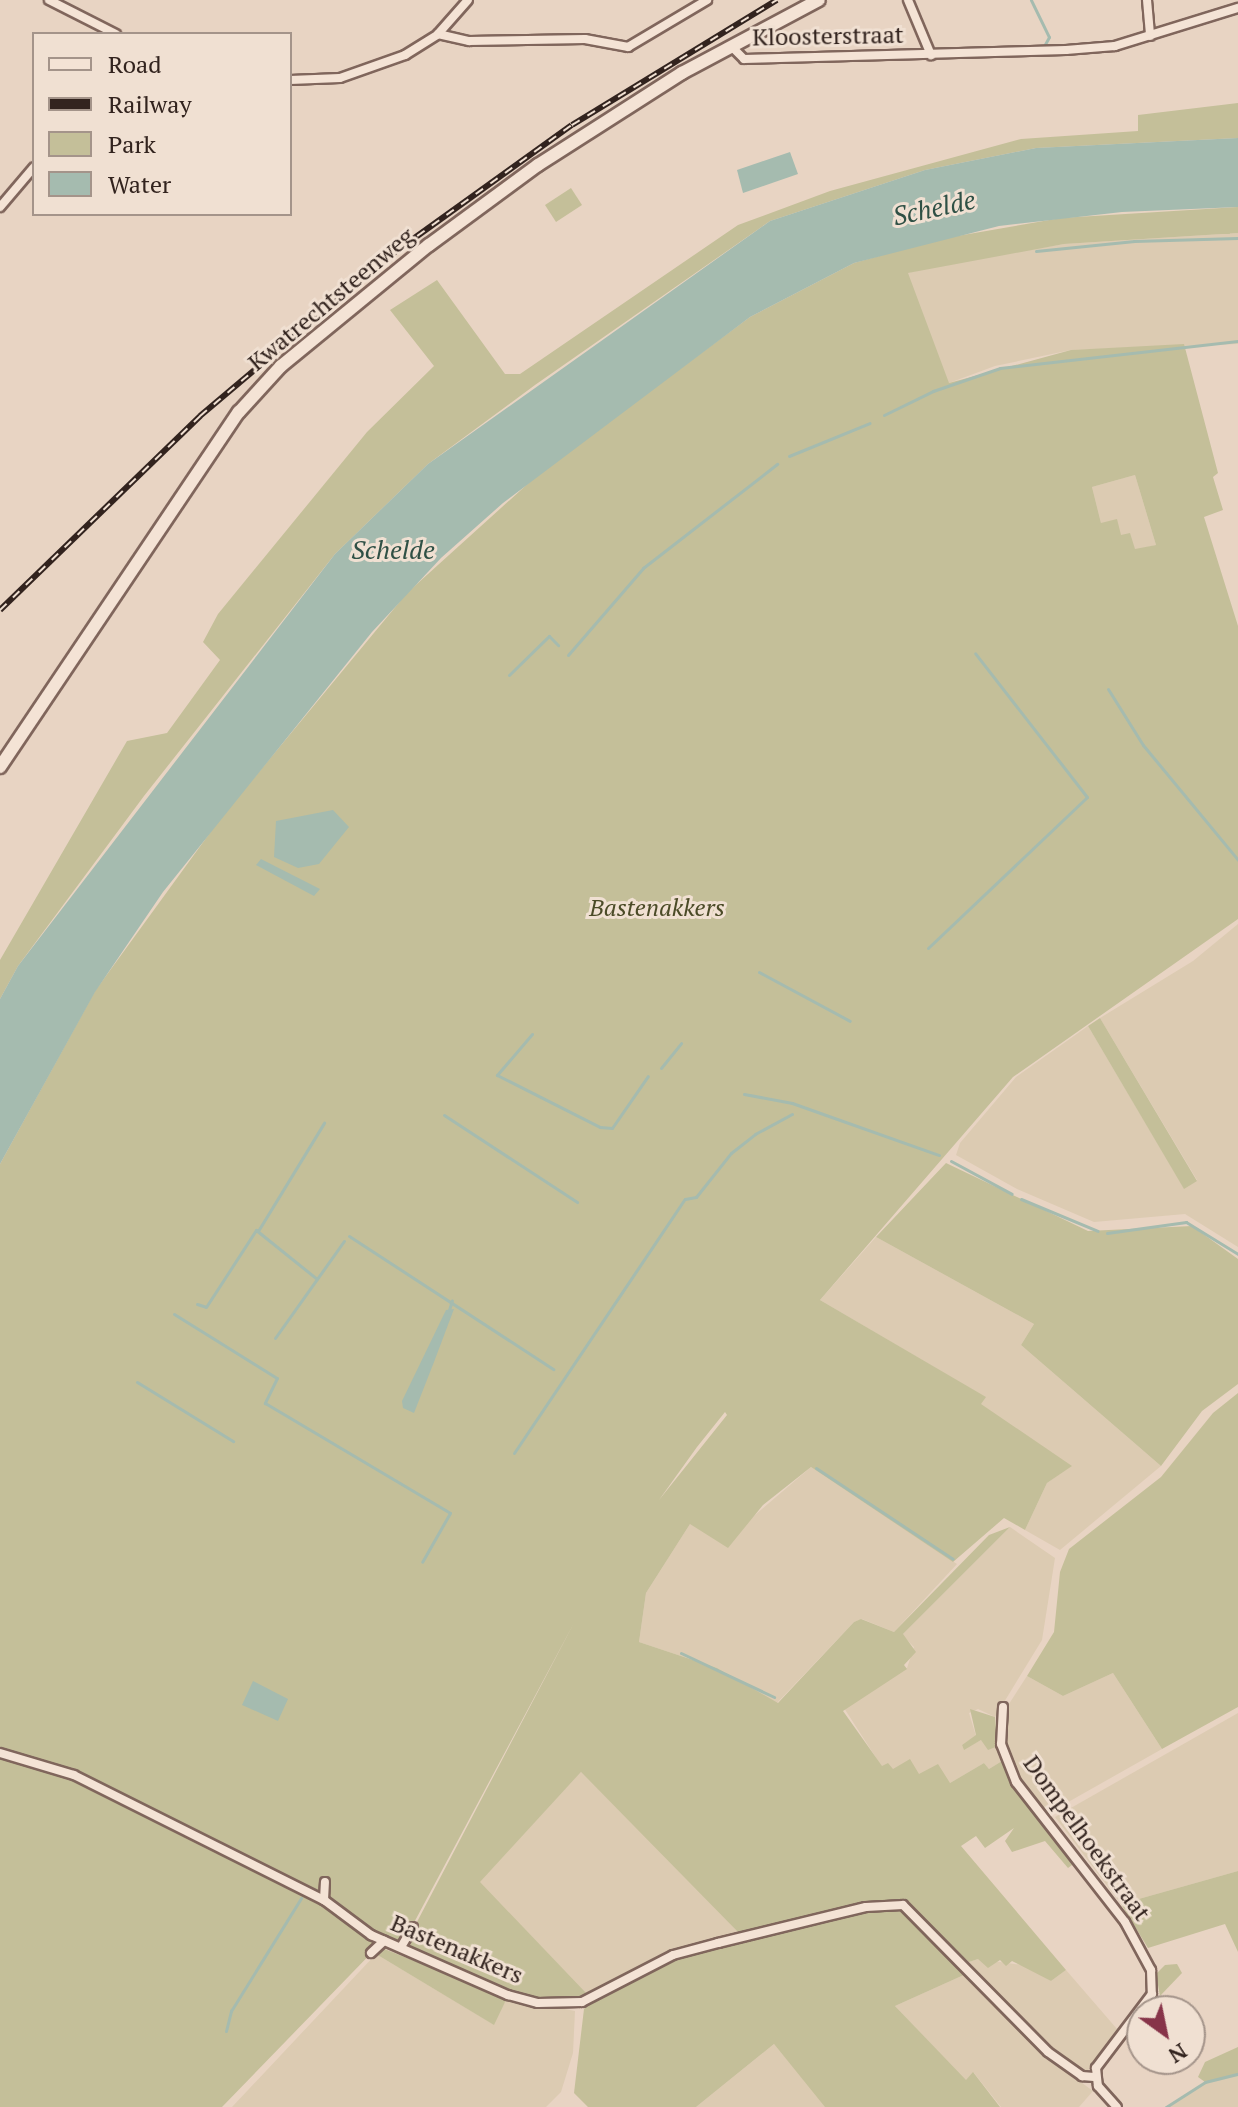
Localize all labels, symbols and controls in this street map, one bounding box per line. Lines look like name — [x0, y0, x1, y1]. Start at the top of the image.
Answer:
street label: Kloosterstraat — [752, 20, 904, 52]
legend — [32, 32, 292, 216]
text: Road — [108, 48, 162, 80]
text: Railway — [108, 88, 192, 120]
text: Park — [108, 128, 156, 160]
text: Water — [108, 168, 171, 200]
water label: Schelde — [890, 184, 978, 232]
street label: Kwatrechtsteenweg — [242, 221, 420, 377]
water label: Schelde — [351, 534, 435, 566]
park label: Bastenakkers — [589, 894, 725, 922]
street label: Dompelhoekstraat — [1017, 1750, 1157, 1926]
street label: Bastenakkers — [387, 1908, 527, 1990]
north arrow — [1126, 1995, 1206, 2075]
text: N — [1163, 2037, 1193, 2071]

